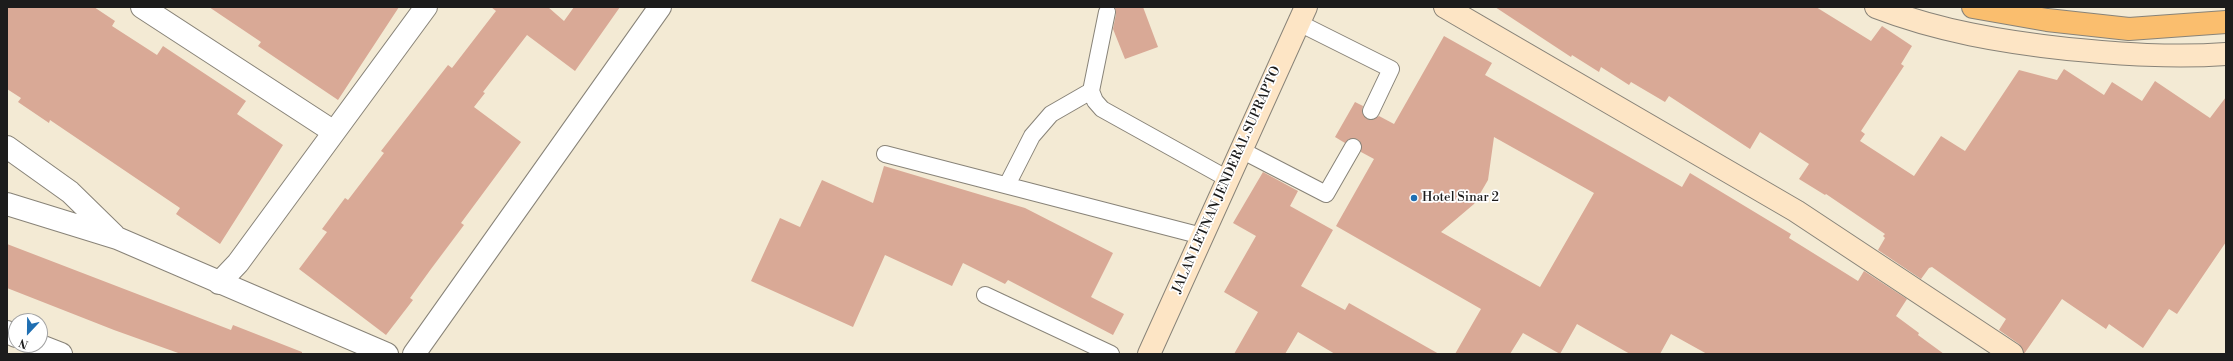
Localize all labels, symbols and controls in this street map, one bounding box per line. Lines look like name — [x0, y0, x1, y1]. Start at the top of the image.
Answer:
street label: JALAN LETNAN JENDERAL SUPRAPTO — [1170, 64, 1284, 296]
place label: Hotel Sinar 2 — [1422, 190, 1499, 206]
marker: Hotel Sinar 2 — [1409, 193, 1419, 203]
north arrow — [8, 313, 48, 353]
text: N — [17, 335, 31, 351]

